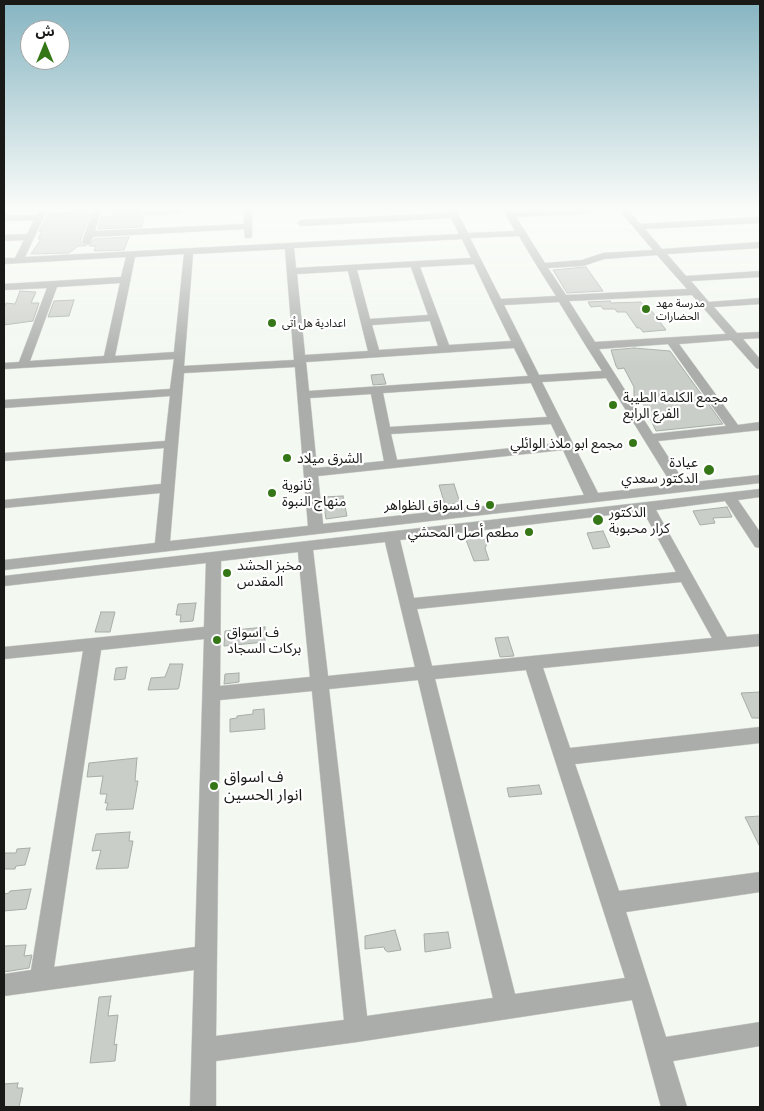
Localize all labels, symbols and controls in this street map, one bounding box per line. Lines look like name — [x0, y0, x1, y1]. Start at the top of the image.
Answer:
north arrow — [20, 20, 70, 70]
text: ش — [35, 23, 55, 39]
place label: مدرسة مهد الحضارات — [656, 296, 705, 322]
marker: مدرسة مهد الحضارات — [640, 303, 652, 315]
place label: اعدادية هل أتى — [282, 316, 346, 330]
marker: اعدادية هل أتى — [266, 317, 278, 329]
place label: مجمع الكلمة الطيبة الفرع الرابع — [623, 389, 728, 422]
marker: مجمع الكلمة الطيبة الفرع الرابع — [607, 399, 619, 411]
place label: مجمع ابو ملاذ الوائلي — [510, 435, 623, 451]
marker: مجمع ابو ملاذ الوائلي — [627, 437, 639, 449]
place label: الشرق ميلاد — [297, 450, 363, 466]
marker: الشرق ميلاد — [281, 452, 293, 464]
place label: عيادة الدكتور سعدي — [621, 454, 698, 487]
marker: عيادة الدكتور سعدي — [702, 463, 716, 477]
place label: ثانوية منهاج النبوة — [282, 477, 346, 510]
marker: ثانوية منهاج النبوة — [266, 487, 278, 499]
place label: ف اسواق الظواهر — [384, 497, 480, 513]
marker: ف اسواق الظواهر — [484, 499, 496, 511]
place label: الدكتور كرار محبوبة — [609, 504, 670, 536]
marker: الدكتور كرار محبوبة — [591, 513, 605, 527]
place label: مطعم أصل المحشي — [408, 524, 519, 540]
marker: مطعم أصل المحشي — [523, 526, 535, 538]
place label: مخبز الحشد المقدس — [237, 557, 302, 590]
marker: مخبز الحشد المقدس — [221, 567, 233, 579]
place label: ف اسواق بركات السجاد — [227, 624, 301, 656]
marker: ف اسواق بركات السجاد — [211, 634, 223, 646]
place label: ف اسواق انوار الحسين — [224, 767, 302, 805]
marker: ف اسواق انوار الحسين — [208, 780, 220, 792]

